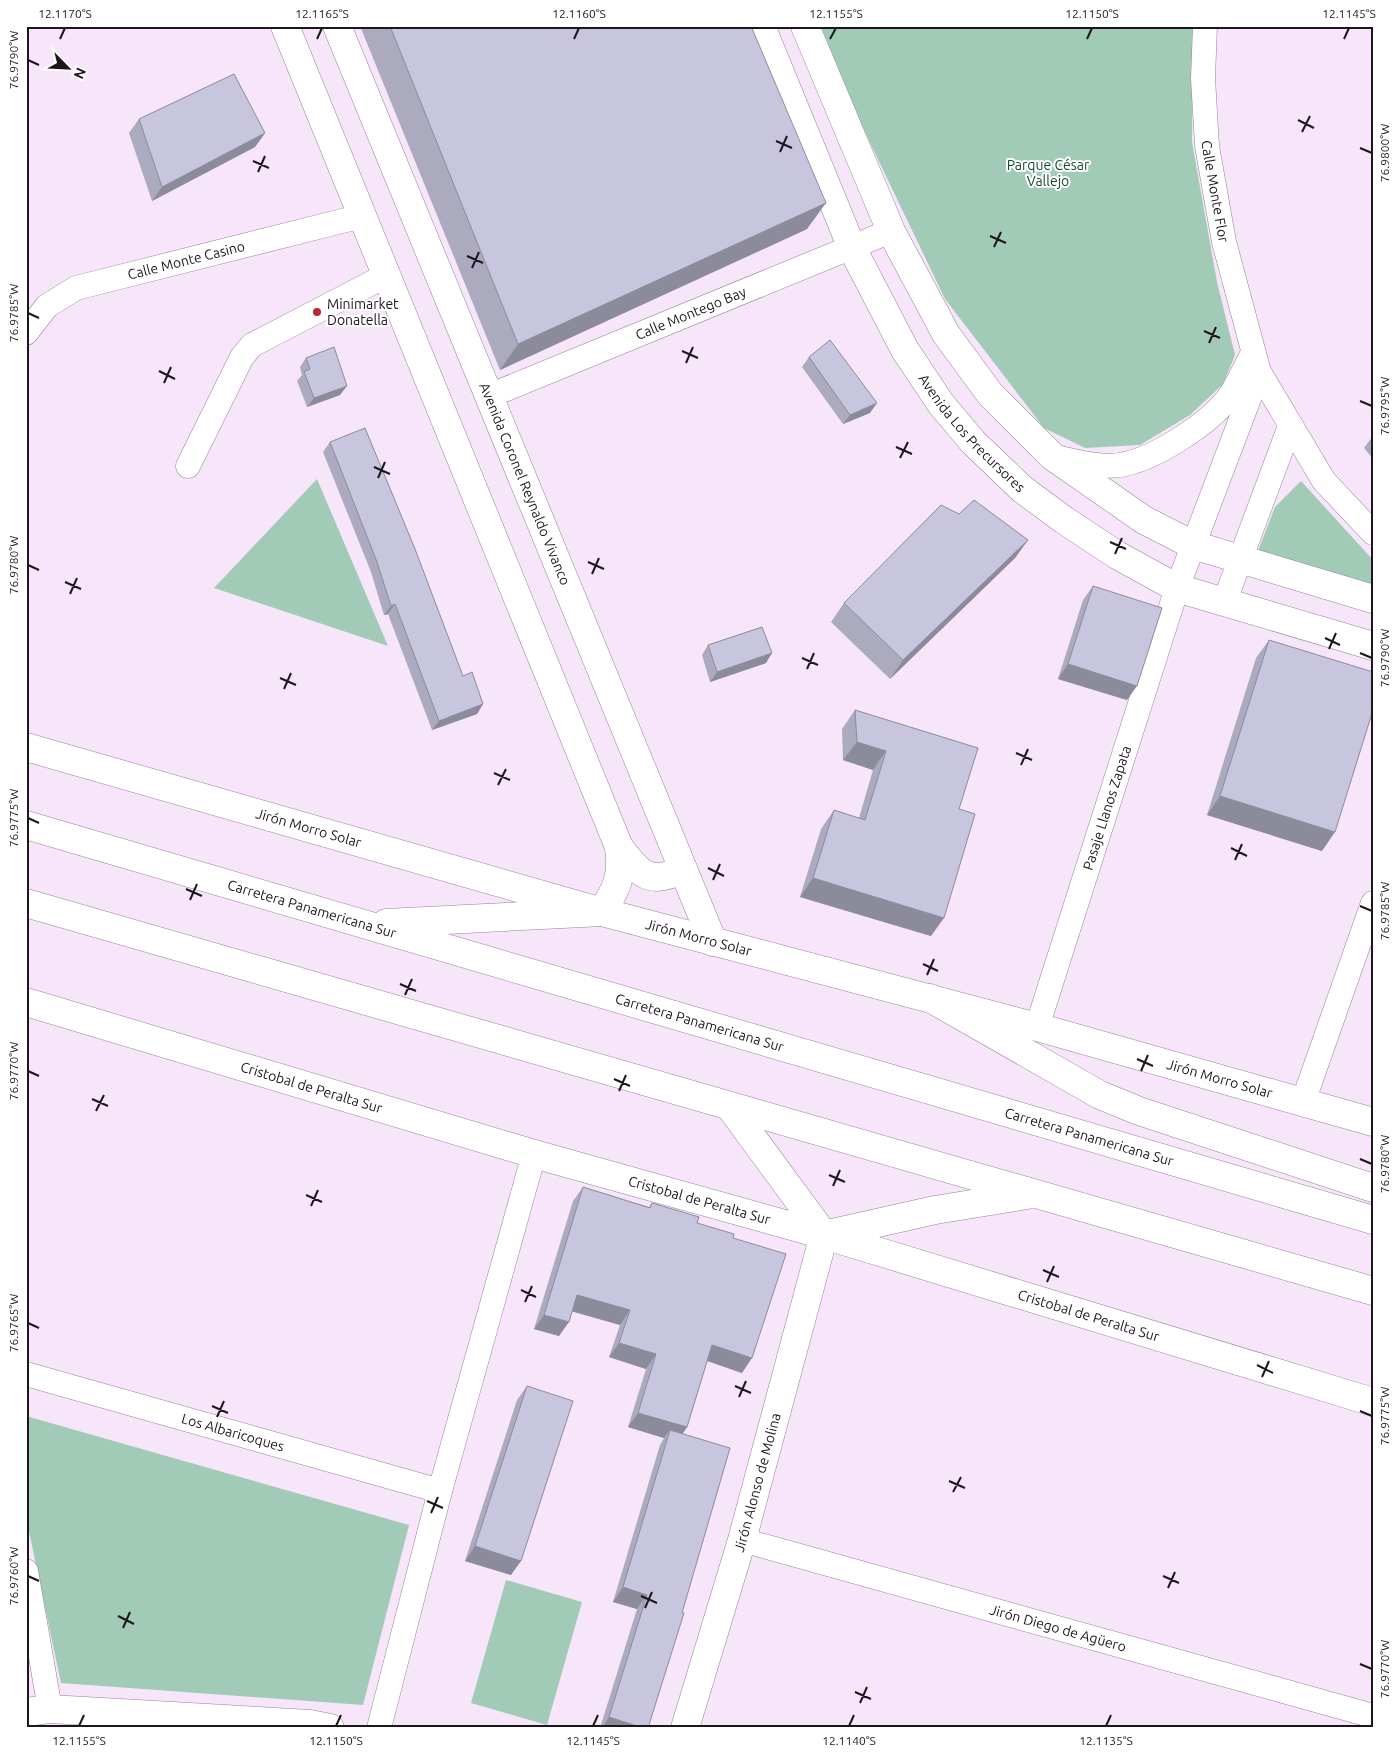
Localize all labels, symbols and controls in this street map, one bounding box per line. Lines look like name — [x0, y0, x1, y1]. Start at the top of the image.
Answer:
text: 12.1170°S — [38, 7, 92, 20]
text: 12.1165°S — [295, 7, 349, 20]
text: 12.1160°S — [552, 7, 606, 20]
text: 12.1155°S — [809, 7, 863, 20]
text: 12.1150°S — [1065, 7, 1119, 20]
text: 12.1145°S — [1322, 7, 1376, 20]
text: 76.9790°W — [7, 31, 20, 89]
north arrow — [42, 42, 92, 92]
text: N — [70, 65, 89, 81]
text: 76.9800°W — [1378, 124, 1391, 182]
street label: Calle Monte Flor — [1199, 140, 1232, 244]
park label: Parque César Vallejo — [1007, 157, 1090, 189]
street label: Calle Monte Casino — [126, 238, 247, 283]
street label: Calle Montego Bay — [633, 283, 749, 343]
text: 76.9785°W — [7, 284, 20, 342]
place label: Minimarket Donatella — [327, 296, 399, 328]
marker: Minimarket Donatella — [311, 306, 323, 318]
street label: Avenida Los Precursores — [915, 371, 1028, 495]
text: 76.9795°W — [1378, 377, 1391, 435]
street label: Avenida Coronel Reynaldo Vivanco — [476, 380, 574, 588]
text: 76.9780°W — [7, 536, 20, 594]
text: 76.9790°W — [1378, 629, 1391, 687]
street label: Pasaje Llanos Zapata — [1080, 744, 1134, 872]
text: 76.9775°W — [7, 789, 20, 847]
street label: Jirón Morro Solar — [254, 805, 364, 851]
street label: Carretera Panamericana Sur — [226, 877, 399, 941]
text: 76.9785°W — [1378, 882, 1391, 940]
street label: Jirón Morro Solar — [644, 916, 754, 959]
street label: Carretera Panamericana Sur — [613, 990, 787, 1055]
text: 76.9770°W — [7, 1042, 20, 1100]
street label: Jirón Morro Solar — [1165, 1056, 1275, 1101]
street label: Cristobal de Peralta Sur — [239, 1059, 385, 1116]
street label: Carretera Panamericana Sur — [1003, 1104, 1176, 1169]
text: 76.9780°W — [1378, 1135, 1391, 1193]
street label: Cristobal de Peralta Sur — [626, 1173, 773, 1228]
street label: Cristobal de Peralta Sur — [1016, 1286, 1162, 1345]
text: 76.9765°W — [7, 1294, 20, 1352]
text: 76.9775°W — [1378, 1387, 1391, 1445]
street label: Los Albaricoques — [180, 1410, 286, 1455]
street label: Jirón Alonso de Molina — [731, 1411, 784, 1554]
text: 76.9760°W — [7, 1547, 20, 1605]
street label: Jirón Diego de Agüero — [988, 1601, 1128, 1655]
text: 76.9770°W — [1378, 1640, 1391, 1698]
text: 12.1155°S — [52, 1734, 106, 1747]
text: 12.1150°S — [309, 1734, 363, 1747]
text: 12.1145°S — [566, 1734, 620, 1747]
text: 12.1140°S — [822, 1734, 876, 1747]
text: 12.1135°S — [1079, 1734, 1133, 1747]

